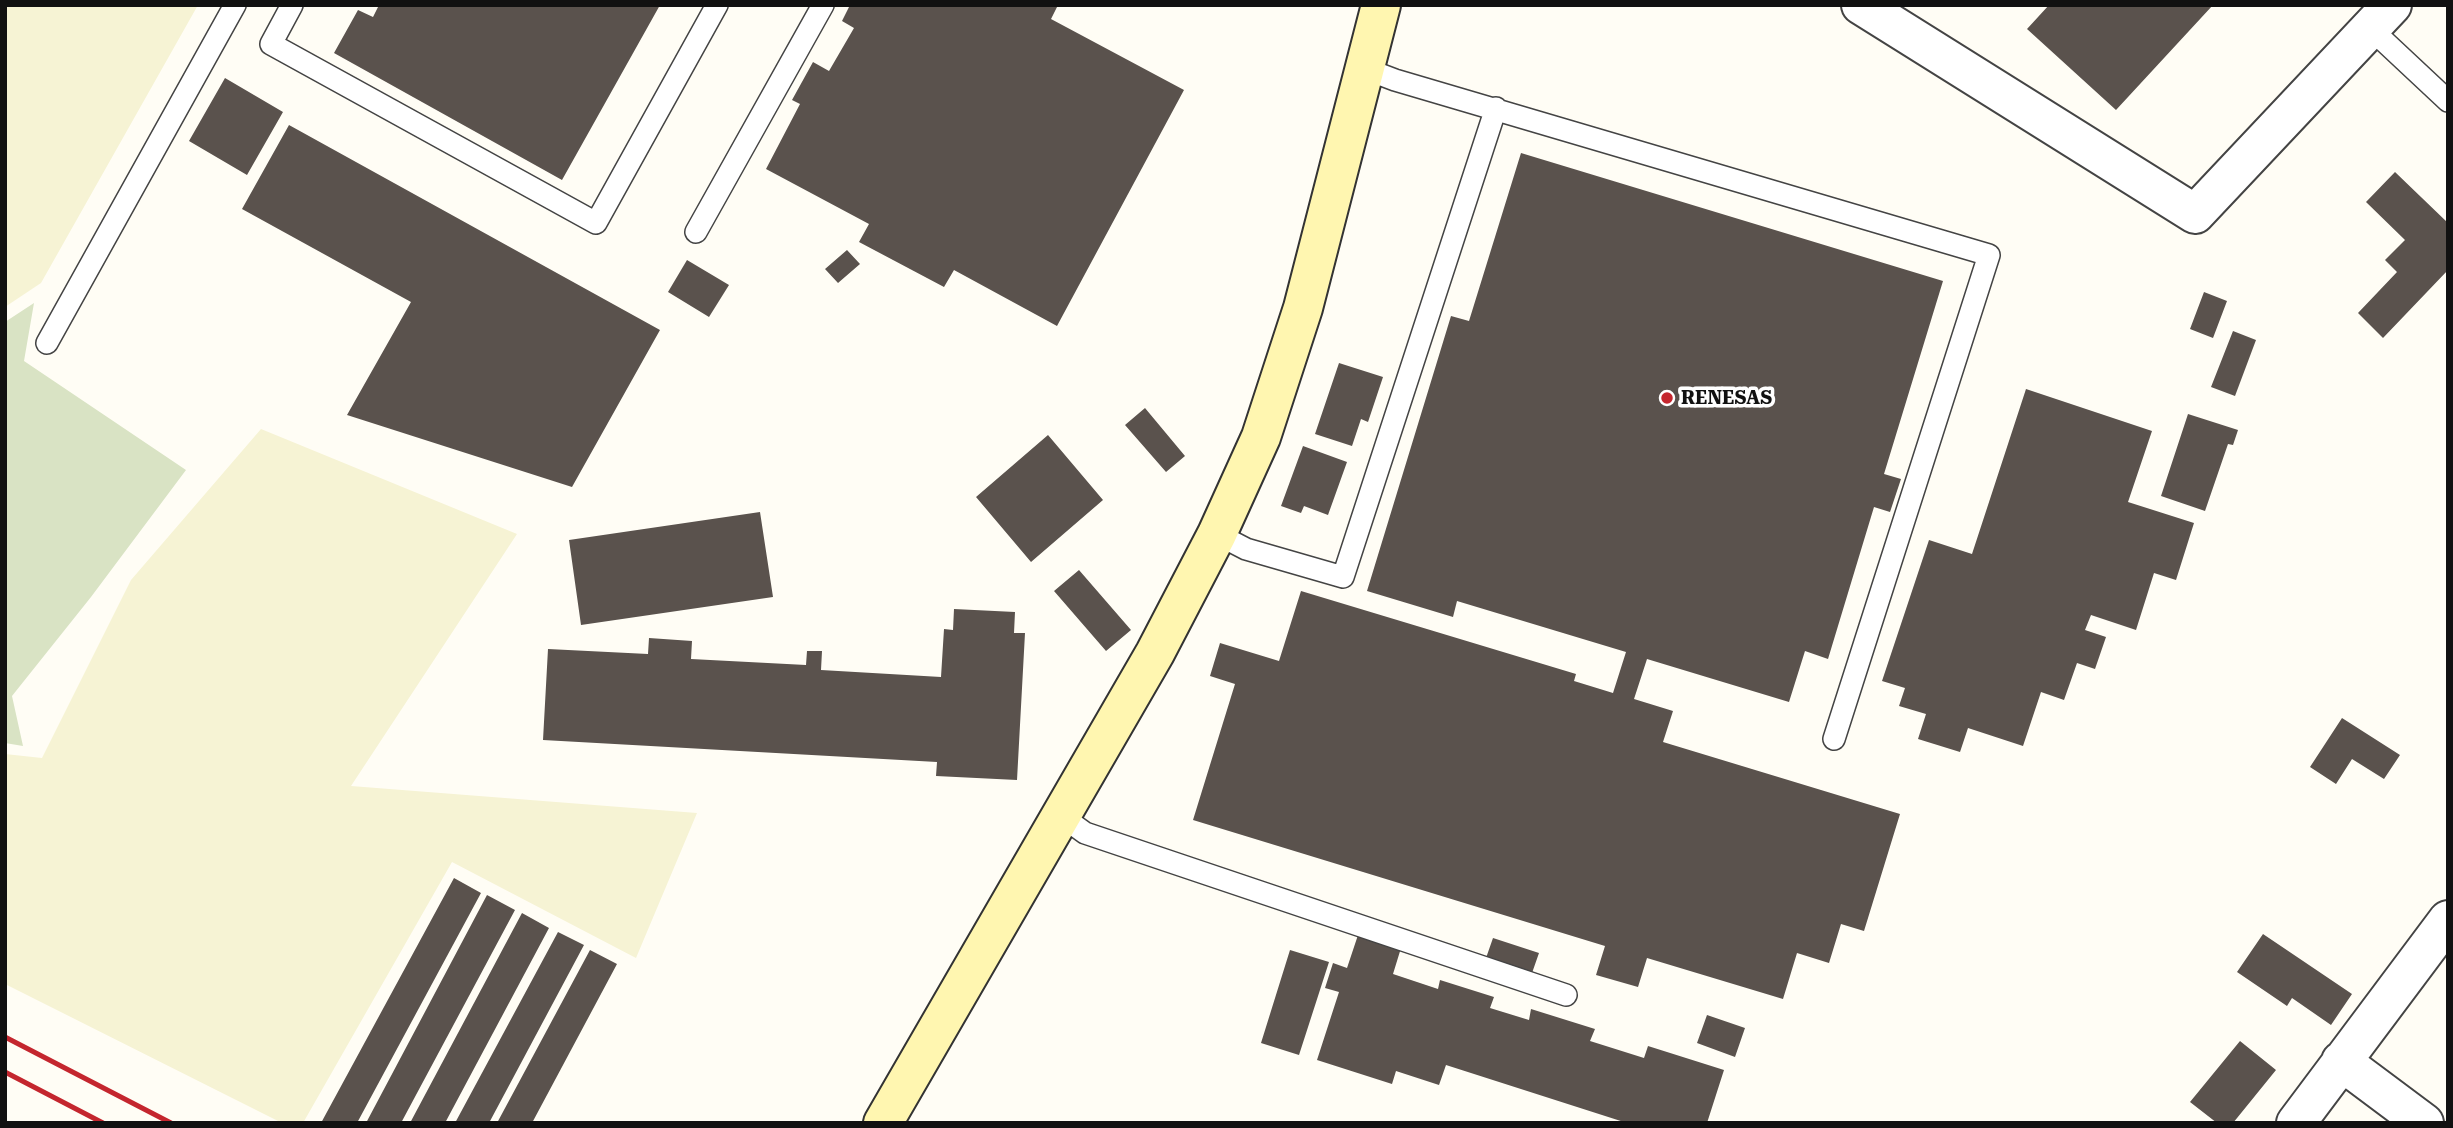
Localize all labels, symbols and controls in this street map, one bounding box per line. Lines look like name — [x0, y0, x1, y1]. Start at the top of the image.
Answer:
place label: RENESAS — [1681, 387, 1772, 409]
marker: RENESAS — [1659, 390, 1675, 406]

